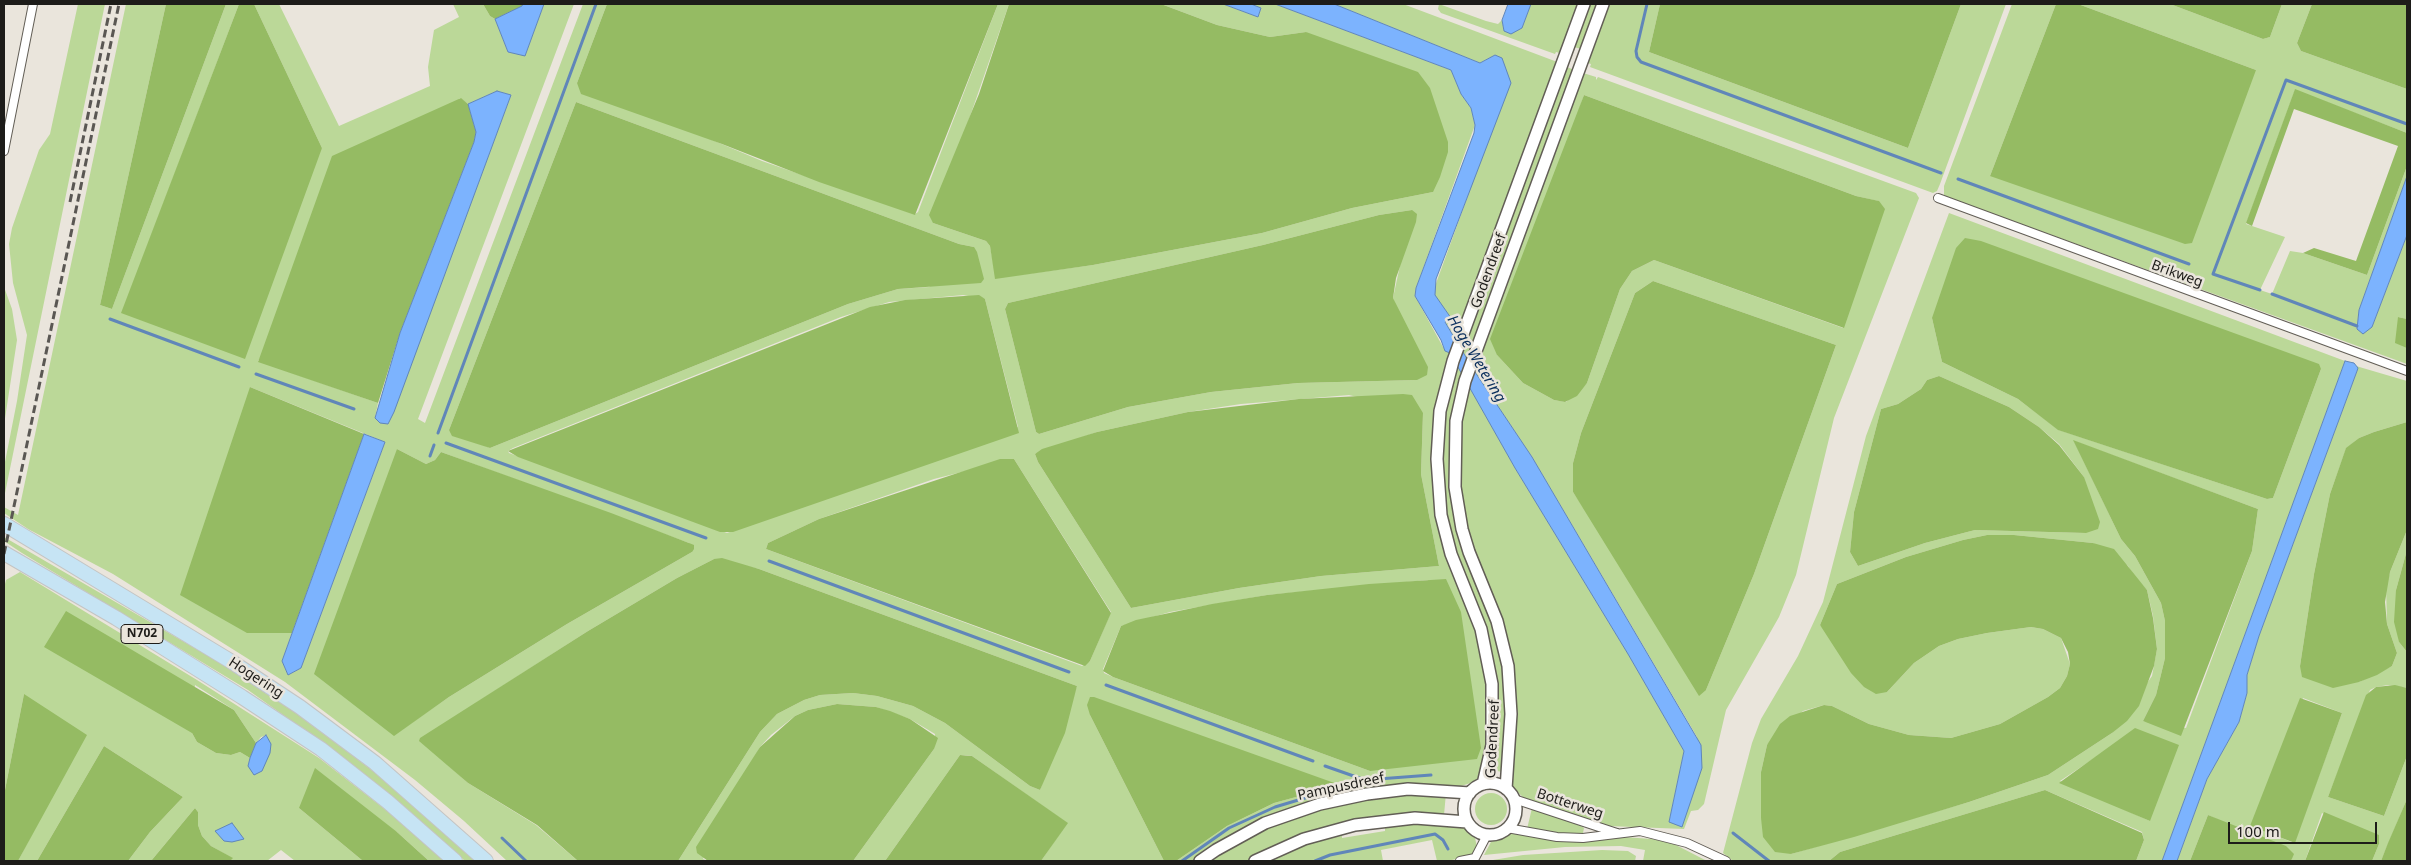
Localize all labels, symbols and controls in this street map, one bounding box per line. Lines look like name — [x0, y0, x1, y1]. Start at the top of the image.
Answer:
street label: Godendreef — [1468, 231, 1510, 311]
street label: Brikweg — [2149, 257, 2205, 291]
water label: Hoge Wetering — [1443, 312, 1509, 406]
road number: N702 — [121, 624, 163, 644]
street label: Hogering — [225, 654, 287, 702]
street label: Godendreef — [1483, 699, 1503, 779]
street label: Pampusdreef — [1296, 770, 1386, 804]
street label: Botterweg — [1535, 785, 1605, 823]
scale bar — [2231, 812, 2380, 844]
text: 100 m — [2236, 821, 2280, 841]

